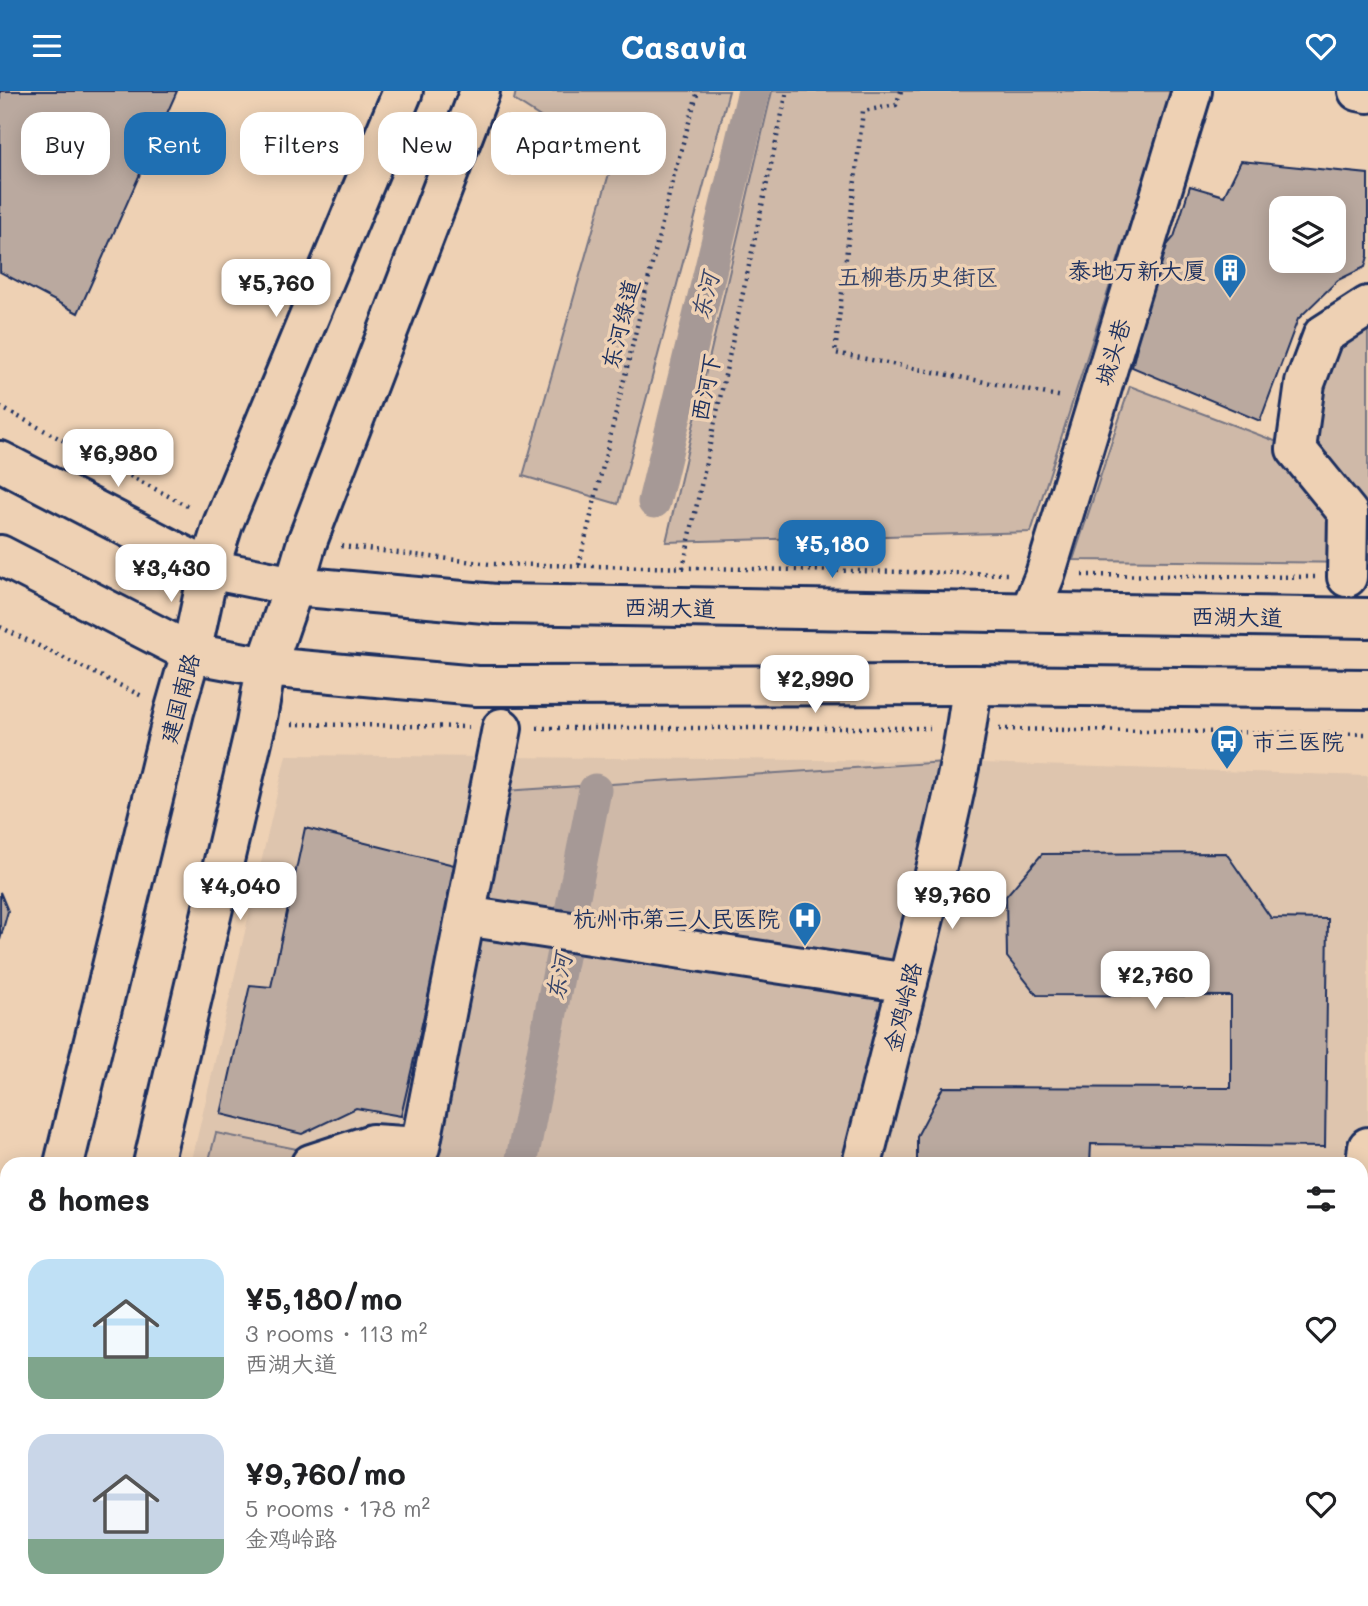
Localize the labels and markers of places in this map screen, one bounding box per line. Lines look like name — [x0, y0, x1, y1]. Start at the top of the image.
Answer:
building icon: 泰地万新大厦 — [1211, 251, 1249, 300]
place label: 泰地万新大厦 — [1068, 255, 1206, 285]
pin: ¥5,760 — [219, 259, 333, 319]
pin: ¥6,980 — [61, 429, 175, 489]
pin: ¥5,180 — [775, 521, 889, 580]
pin: ¥3,430 — [114, 545, 228, 604]
pin: ¥2,990 — [758, 655, 872, 715]
bus stop icon: 市三医院 — [1208, 722, 1246, 771]
place label: 市三医院 — [1252, 726, 1344, 756]
pin: ¥4,040 — [183, 863, 297, 922]
pin: ¥9,760 — [895, 871, 1009, 931]
hospital icon: 杭州市第三人民医院 — [786, 899, 824, 948]
place label: 杭州市第三人民医院 — [573, 903, 780, 933]
pin: ¥2,760 — [1098, 951, 1212, 1011]

